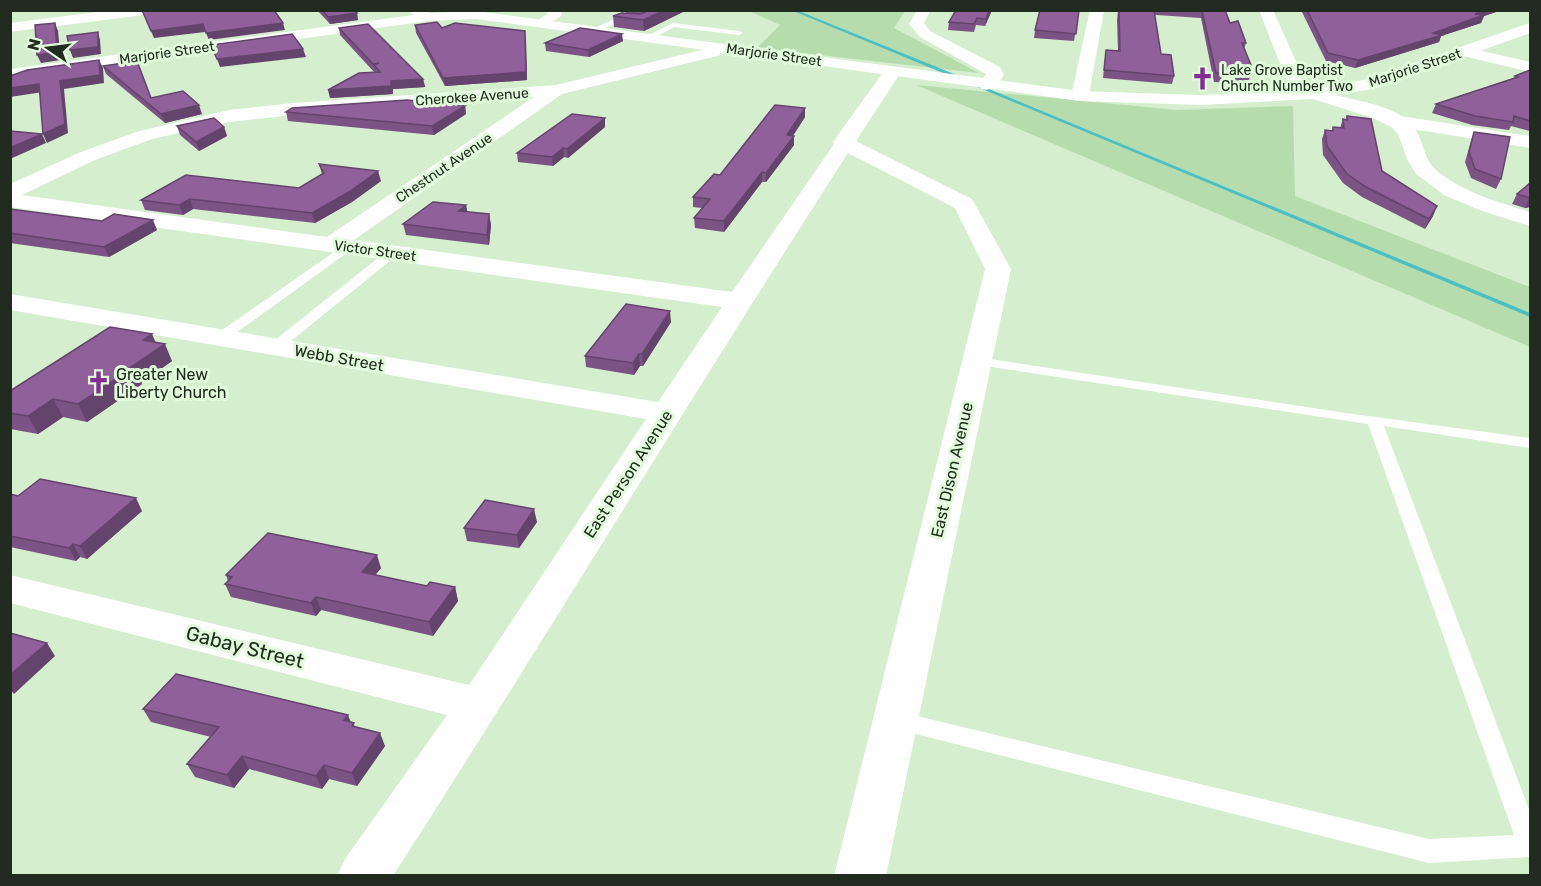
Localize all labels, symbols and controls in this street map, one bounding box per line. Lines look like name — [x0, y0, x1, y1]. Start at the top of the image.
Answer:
north arrow — [18, 18, 78, 78]
text: N — [23, 37, 45, 52]
street label: Marjorie Street — [118, 38, 216, 68]
street label: Marjorie Street — [725, 40, 823, 70]
street label: Marjorie Street — [1367, 45, 1464, 91]
place label: Lake Grove Baptist Church Number Two — [1221, 62, 1353, 95]
church icon: Lake Grove Baptist Church Number Two — [1190, 65, 1216, 91]
street label: Cherokee Avenue — [415, 85, 529, 109]
street label: Chestnut Avenue — [392, 129, 496, 207]
street label: Victor Street — [333, 237, 418, 265]
street label: Webb Street — [293, 341, 385, 375]
place label: Greater New Liberty Church — [116, 365, 227, 402]
church icon: Greater New Liberty Church — [85, 370, 111, 396]
street label: East Dison Avenue — [927, 400, 977, 540]
street label: East Person Avenue — [580, 406, 676, 542]
street label: Gabay Street — [184, 621, 307, 673]

